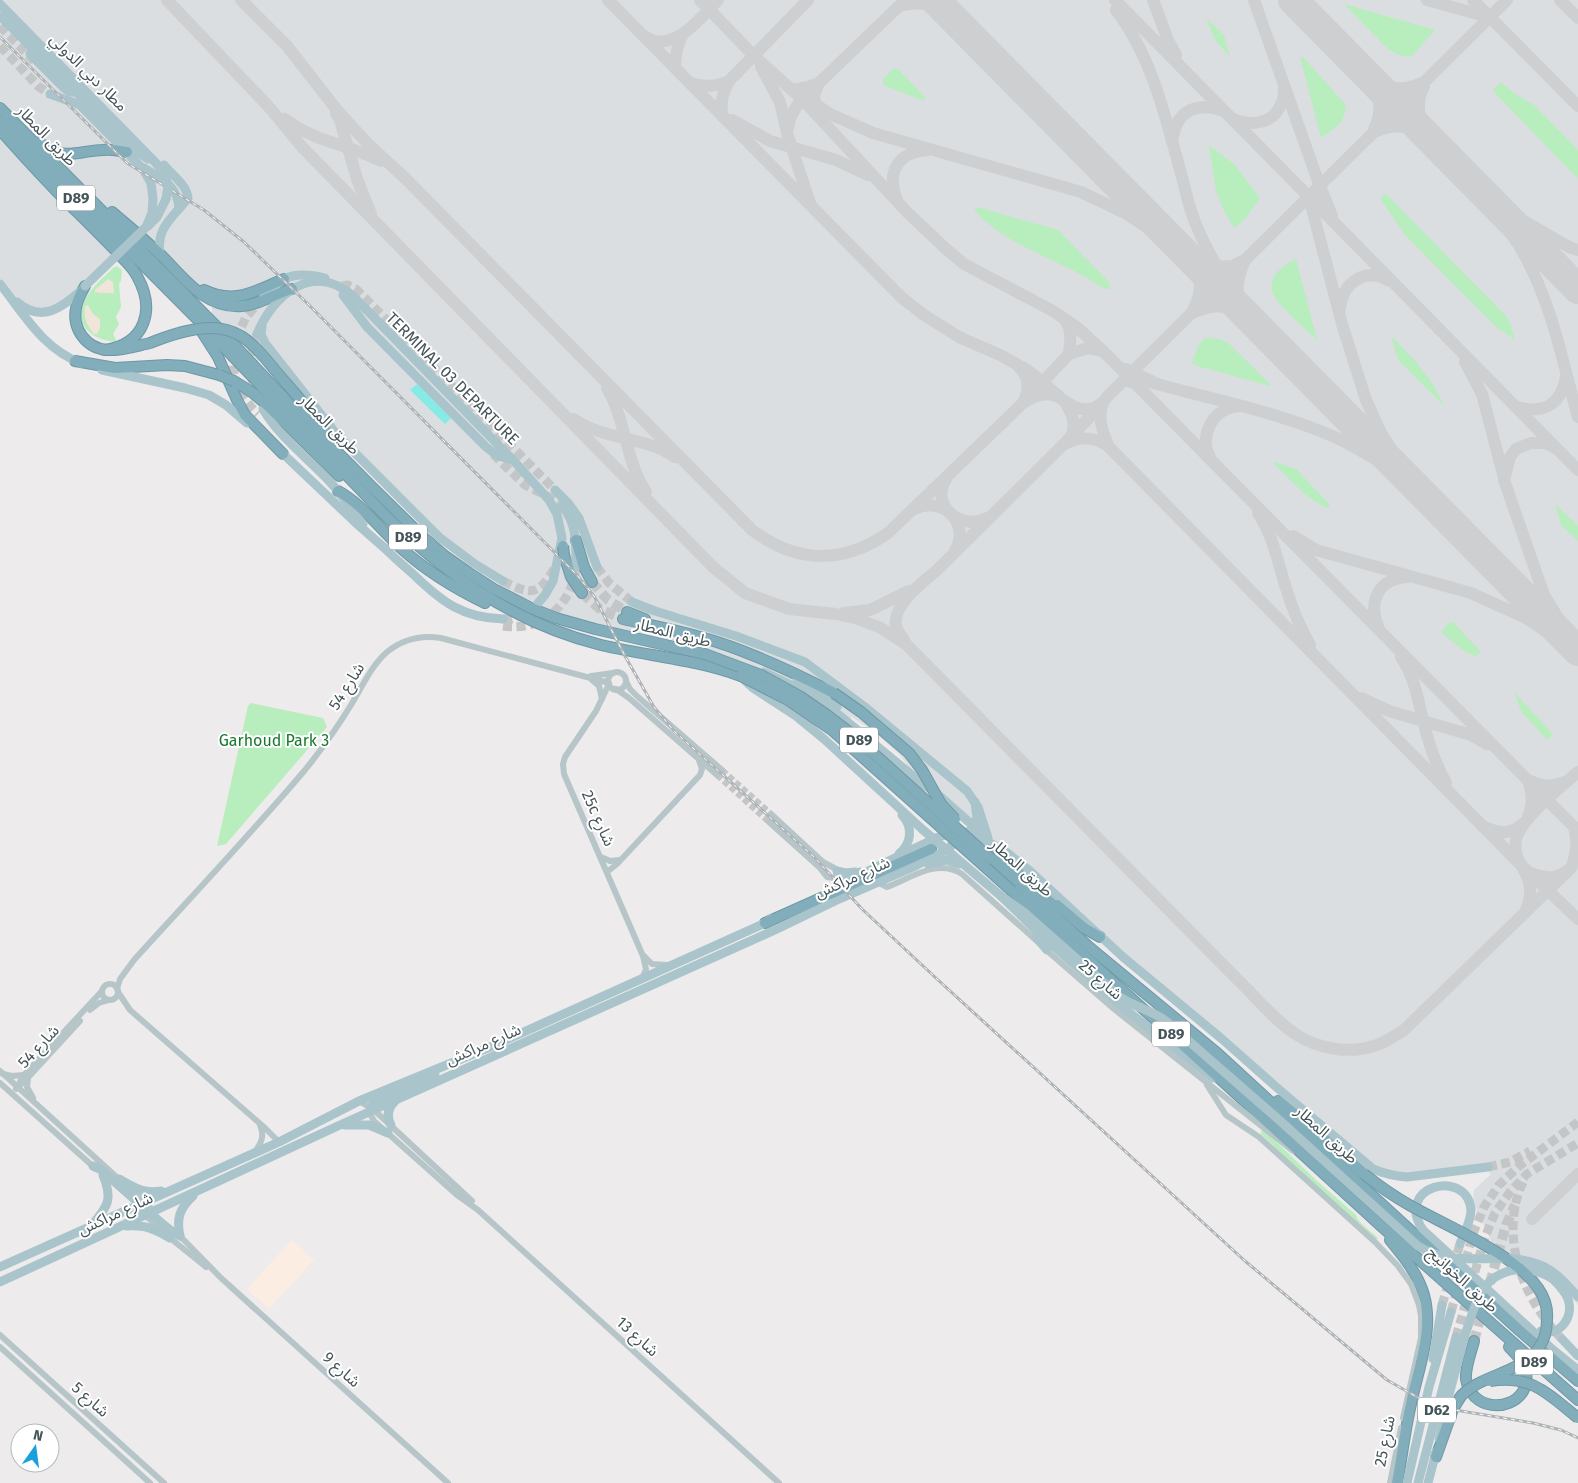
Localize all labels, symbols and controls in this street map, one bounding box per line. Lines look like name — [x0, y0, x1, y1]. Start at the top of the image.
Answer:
street label: مطار دبي الدولي — [44, 30, 131, 117]
street label: طريق المطار — [11, 100, 81, 171]
road number: D89 — [57, 186, 95, 210]
street label: TERMINAL 03 DEPARTURE — [382, 308, 523, 449]
street label: طريق المطار — [294, 389, 364, 459]
road number: D89 — [389, 524, 427, 550]
street label: طريق المطار — [632, 614, 713, 652]
street label: شارع 54 — [325, 659, 371, 715]
road number: D89 — [840, 728, 878, 752]
park label: Garhoud Park 3 — [219, 731, 329, 750]
street label: 25c شارع — [575, 787, 619, 850]
street label: طريق المطار — [985, 834, 1057, 901]
street label: شارع مراكش — [812, 852, 894, 905]
street label: شارع 25 — [1073, 955, 1126, 1006]
street label: شارع مراكش — [443, 1019, 525, 1072]
street label: شارع 54 — [14, 1021, 65, 1074]
road number: D89 — [1152, 1022, 1190, 1046]
street label: طريق المطار — [1290, 1101, 1362, 1168]
street label: شارع مراكش — [75, 1188, 157, 1242]
street label: طريق الخوانيج — [1421, 1243, 1502, 1318]
street label: شارع 13 — [611, 1312, 663, 1363]
street label: شارع 9 — [317, 1348, 364, 1393]
road number: D89 — [1515, 1350, 1553, 1374]
street label: شارع 5 — [66, 1378, 113, 1423]
road number: D62 — [1418, 1398, 1456, 1422]
street label: شارع 25 — [1370, 1414, 1402, 1469]
north arrow — [10, 1423, 60, 1473]
text: N — [31, 1426, 45, 1445]

